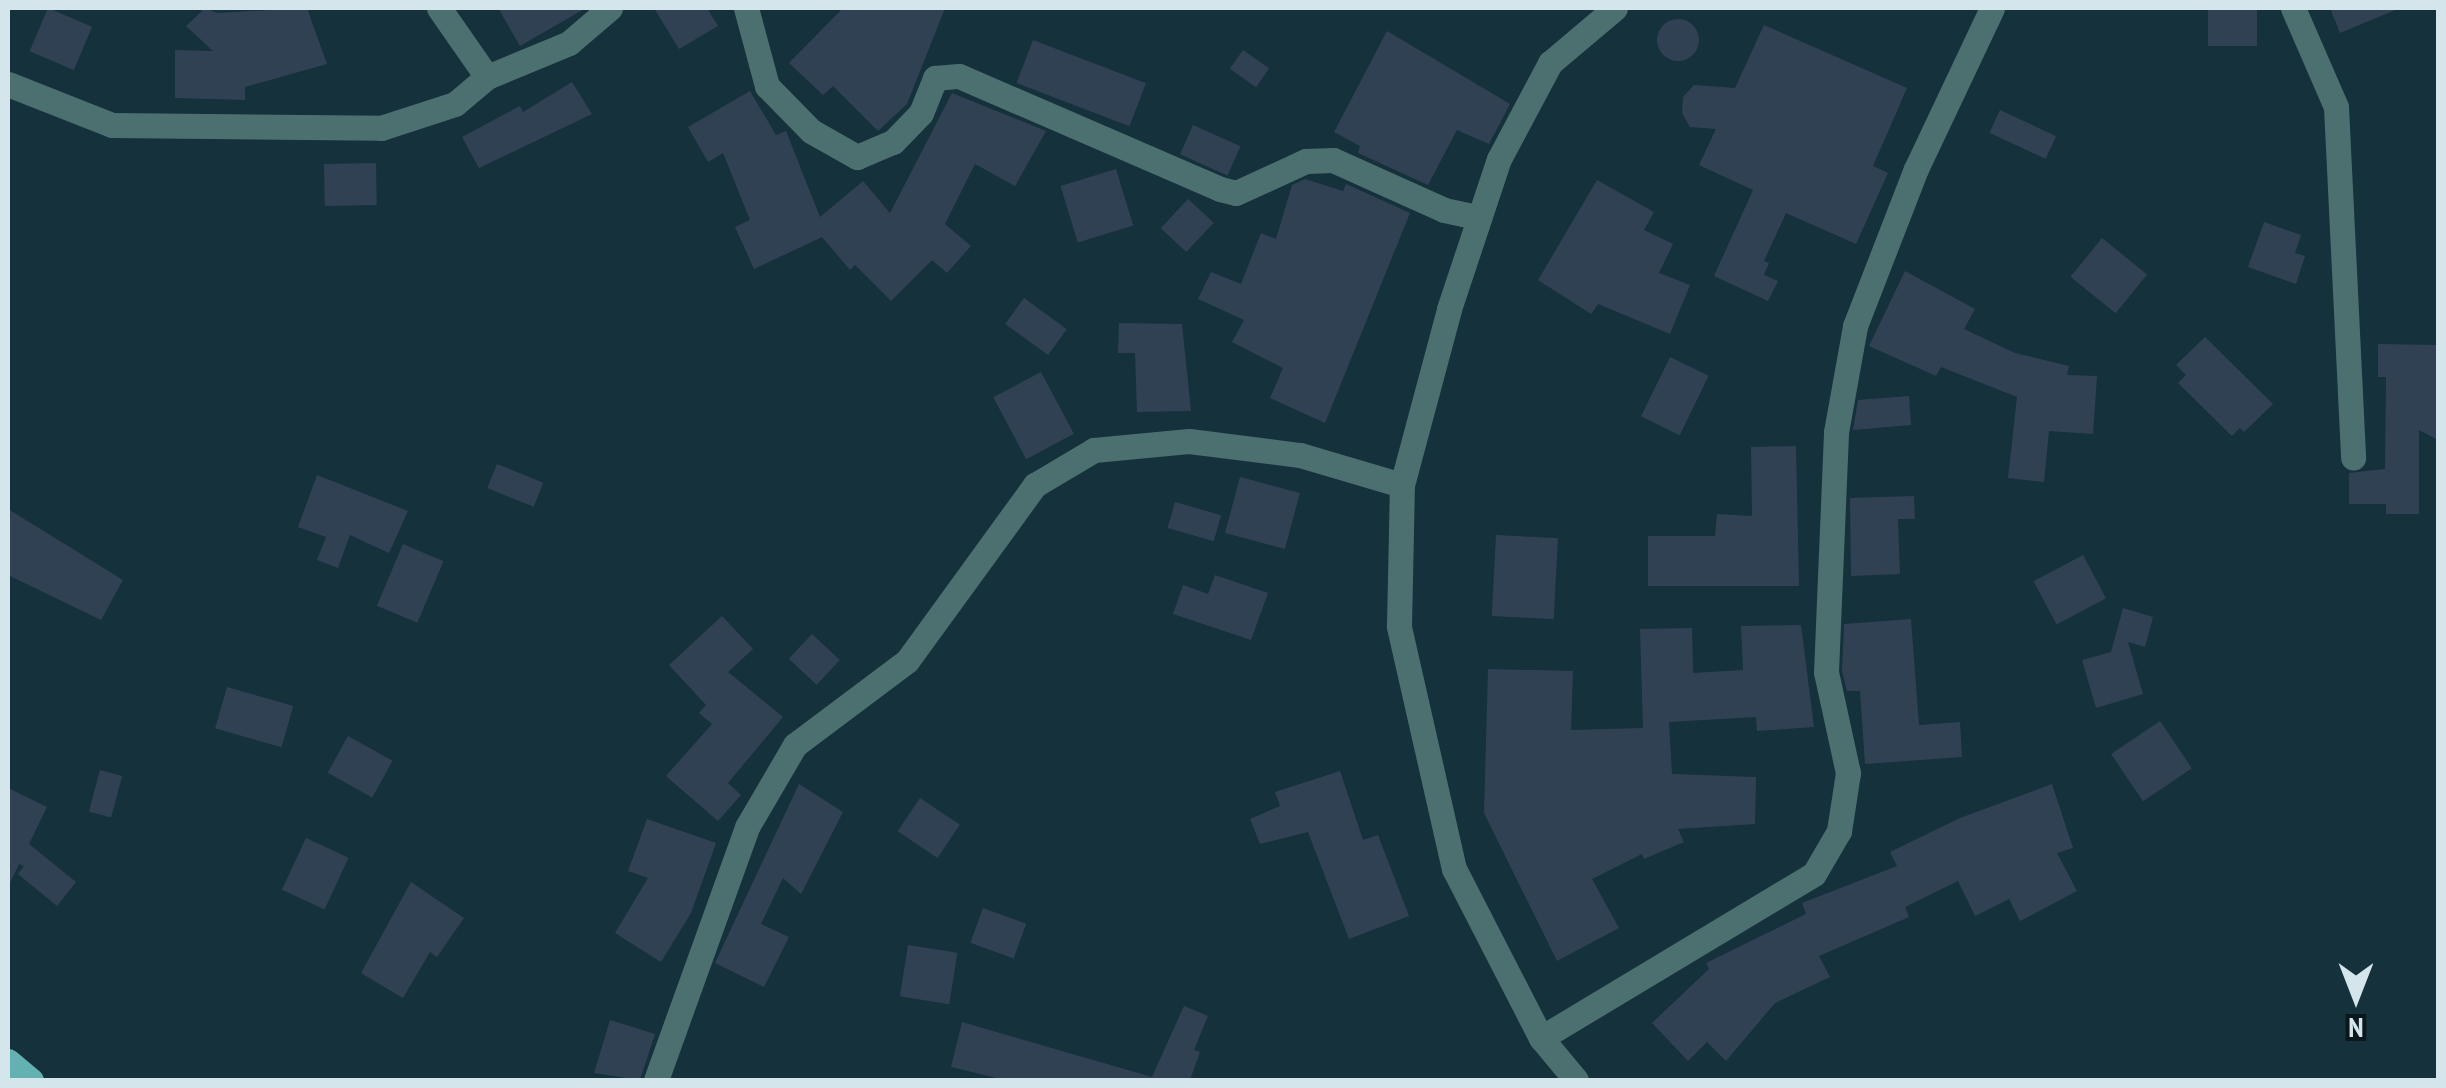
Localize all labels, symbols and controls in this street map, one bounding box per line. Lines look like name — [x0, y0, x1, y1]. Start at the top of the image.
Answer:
north arrow — [2306, 948, 2406, 1048]
text: N — [2348, 1010, 2364, 1047]

